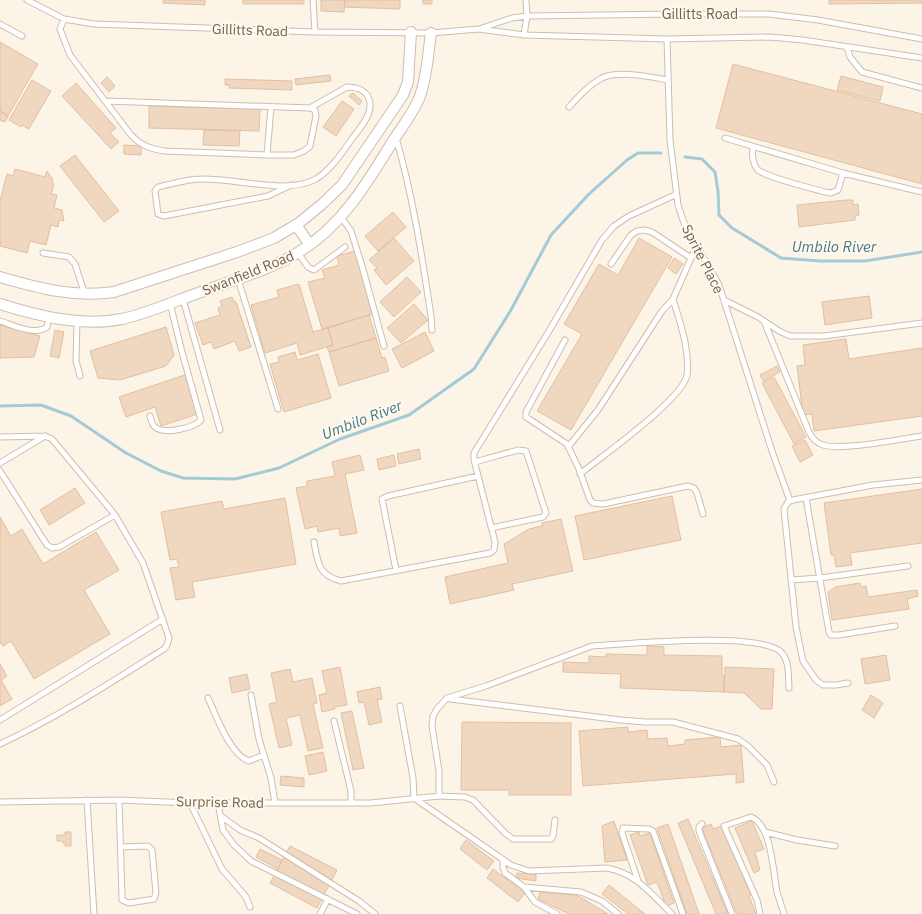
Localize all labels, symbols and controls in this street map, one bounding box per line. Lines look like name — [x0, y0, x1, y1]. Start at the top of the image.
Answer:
street label: Gillitts Road — [662, 5, 738, 23]
street label: Gillitts Road — [212, 20, 288, 40]
street label: Sprite Place — [678, 221, 728, 297]
water label: Umbilo River — [792, 237, 877, 256]
street label: Swanfield Road — [200, 246, 296, 300]
water label: Umbilo River — [319, 395, 405, 444]
street label: Surprise Road — [176, 792, 264, 812]

